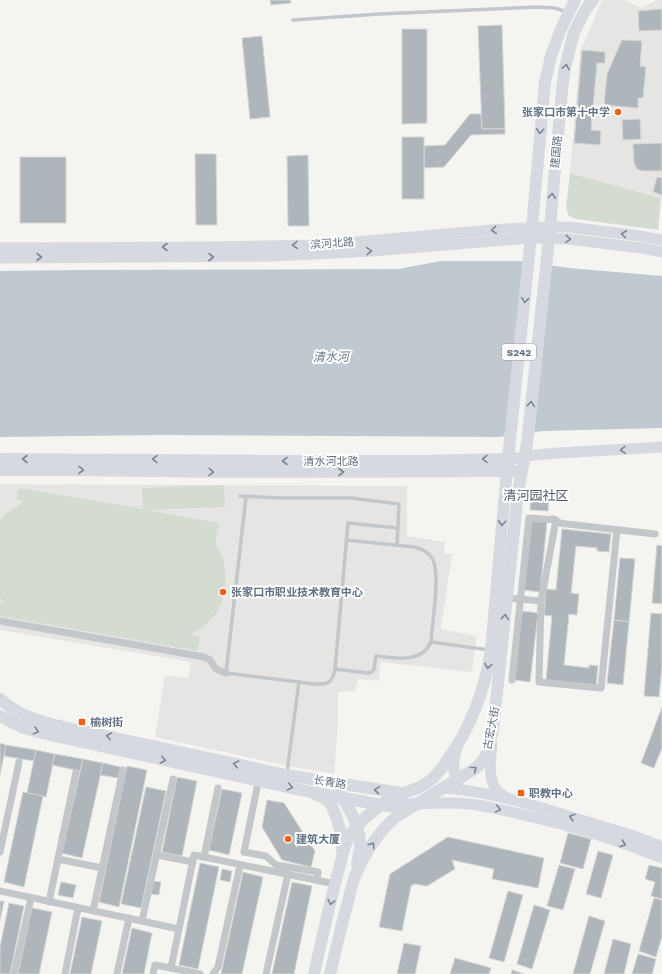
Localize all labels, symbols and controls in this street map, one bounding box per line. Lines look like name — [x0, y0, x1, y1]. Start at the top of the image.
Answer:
one-way arrow — [561, 64, 569, 70]
place label: 张家口市第十中学 — [522, 106, 610, 119]
marker: 张家口市第十中学 — [613, 107, 623, 117]
one-way arrow — [536, 128, 545, 134]
street label: 建国路 — [549, 135, 564, 169]
one-way arrow — [548, 193, 557, 199]
one-way arrow — [491, 225, 497, 234]
one-way arrow — [621, 229, 627, 238]
street label: 滨河北路 — [310, 235, 354, 252]
one-way arrow — [565, 235, 571, 244]
one-way arrow — [292, 241, 298, 250]
one-way arrow — [162, 243, 168, 252]
one-way arrow — [366, 247, 372, 256]
one-way arrow — [36, 253, 42, 261]
one-way arrow — [208, 253, 214, 261]
one-way arrow — [520, 297, 529, 303]
road number: S242 — [502, 344, 536, 360]
water label: 清水河 — [313, 350, 351, 364]
one-way arrow — [527, 401, 536, 407]
one-way arrow — [620, 445, 626, 454]
one-way arrow — [22, 455, 28, 463]
one-way arrow — [152, 455, 158, 463]
street label: 清水河北路 — [304, 455, 359, 468]
one-way arrow — [482, 455, 488, 463]
one-way arrow — [282, 457, 288, 465]
one-way arrow — [78, 466, 84, 474]
one-way arrow — [338, 467, 344, 476]
one-way arrow — [208, 468, 214, 476]
district label: 清河园社区 — [503, 488, 569, 503]
one-way arrow — [498, 520, 507, 526]
place label: 张家口市职业技术教育中心 — [231, 586, 363, 599]
marker: 张家口市职业技术教育中心 — [218, 587, 228, 597]
one-way arrow — [500, 614, 509, 620]
one-way arrow — [484, 663, 493, 670]
street label: 古宏大街 — [481, 705, 502, 751]
place label: 榆树街 — [90, 716, 123, 729]
marker: 榆树街 — [77, 717, 87, 727]
one-way arrow — [32, 726, 39, 735]
one-way arrow — [106, 733, 112, 741]
one-way arrow — [160, 755, 166, 763]
one-way arrow — [233, 761, 239, 769]
one-way arrow — [470, 767, 477, 774]
street label: 长青路 — [313, 773, 347, 791]
one-way arrow — [287, 783, 293, 791]
one-way arrow — [374, 786, 381, 795]
place label: 职教中心 — [529, 787, 573, 800]
marker: 职教中心 — [516, 788, 526, 798]
one-way arrow — [495, 804, 501, 813]
one-way arrow — [569, 813, 576, 822]
place label: 建筑大厦 — [296, 833, 340, 846]
marker: 建筑大厦 — [283, 834, 293, 844]
one-way arrow — [619, 839, 626, 848]
one-way arrow — [368, 842, 375, 849]
one-way arrow — [327, 898, 336, 905]

